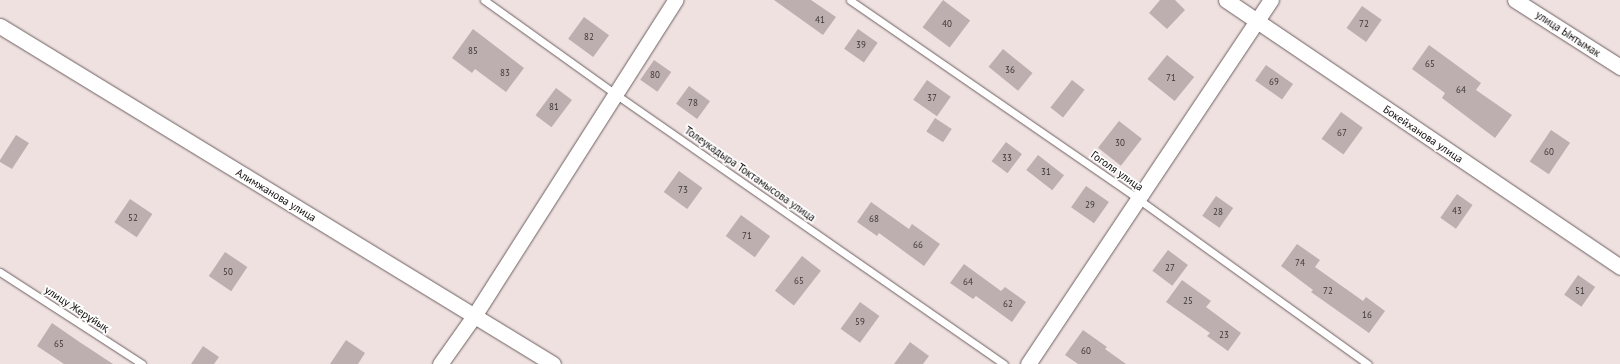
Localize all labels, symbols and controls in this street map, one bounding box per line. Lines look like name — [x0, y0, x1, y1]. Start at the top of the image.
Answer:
street label: улица Ынтымак — [1533, 8, 1603, 60]
house number: 41 — [815, 15, 825, 25]
house number: 40 — [942, 19, 952, 29]
house number: 72 — [1359, 19, 1369, 29]
house number: 82 — [584, 32, 594, 42]
house number: 39 — [856, 40, 866, 50]
house number: 85 — [468, 46, 478, 56]
house number: 65 — [1425, 59, 1435, 69]
house number: 36 — [1005, 65, 1015, 75]
house number: 83 — [500, 68, 510, 78]
house number: 80 — [650, 70, 660, 80]
house number: 71 — [1166, 73, 1176, 83]
house number: 69 — [1269, 77, 1279, 87]
house number: 64 — [1456, 85, 1466, 95]
house number: 37 — [927, 93, 937, 103]
house number: 78 — [688, 98, 698, 108]
house number: 81 — [549, 102, 559, 112]
street label: Бокейханова улица — [1381, 102, 1465, 166]
street label: Толеукадыра Токтамысова улица — [682, 123, 818, 225]
house number: 67 — [1337, 128, 1347, 138]
house number: 30 — [1115, 138, 1125, 148]
house number: 60 — [1544, 147, 1554, 157]
street label: Гоголя улица — [1088, 148, 1146, 194]
house number: 33 — [1002, 153, 1012, 163]
street label: Алимжанова улица — [233, 166, 319, 224]
house number: 31 — [1041, 167, 1051, 177]
house number: 73 — [678, 185, 688, 195]
house number: 29 — [1085, 200, 1095, 210]
house number: 43 — [1452, 206, 1462, 216]
house number: 28 — [1213, 207, 1223, 217]
house number: 52 — [128, 213, 138, 223]
house number: 68 — [869, 214, 879, 224]
house number: 71 — [742, 231, 752, 241]
house number: 66 — [913, 240, 923, 250]
house number: 74 — [1295, 258, 1305, 268]
house number: 27 — [1165, 263, 1175, 273]
house number: 50 — [223, 267, 233, 277]
house number: 65 — [794, 276, 804, 286]
house number: 64 — [963, 277, 973, 287]
street label: улицу Жерұйық — [42, 283, 112, 335]
house number: 72 — [1323, 286, 1333, 296]
house number: 51 — [1575, 286, 1585, 296]
house number: 25 — [1183, 296, 1193, 306]
house number: 62 — [1003, 299, 1013, 309]
house number: 16 — [1362, 310, 1372, 320]
house number: 59 — [855, 317, 865, 327]
house number: 23 — [1219, 330, 1229, 340]
house number: 65 — [54, 339, 64, 349]
house number: 60 — [1081, 346, 1091, 356]

